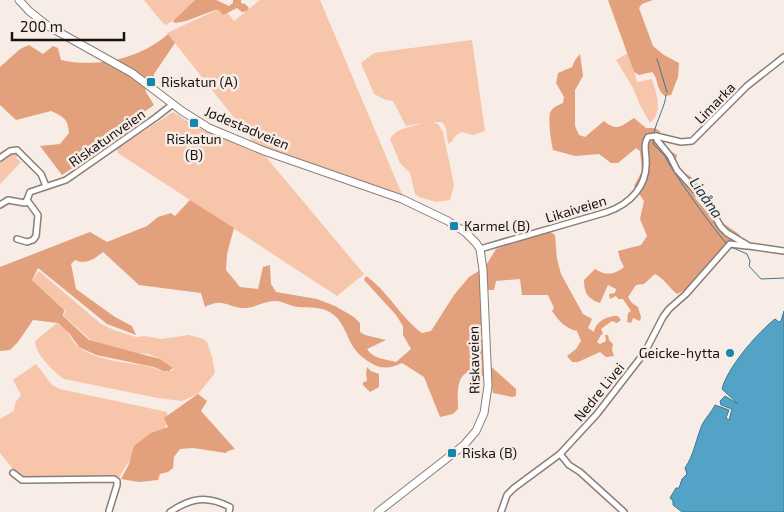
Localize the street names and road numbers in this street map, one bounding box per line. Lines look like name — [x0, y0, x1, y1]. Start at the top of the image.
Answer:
street label: Limarka — [691, 78, 738, 127]
street label: Jødestadveien — [202, 102, 292, 153]
street label: Riskatunveien — [65, 105, 148, 170]
street label: Likaiveien — [543, 191, 608, 226]
street label: Riskaveien — [464, 326, 483, 394]
street label: Nedre Livei — [570, 359, 627, 424]

